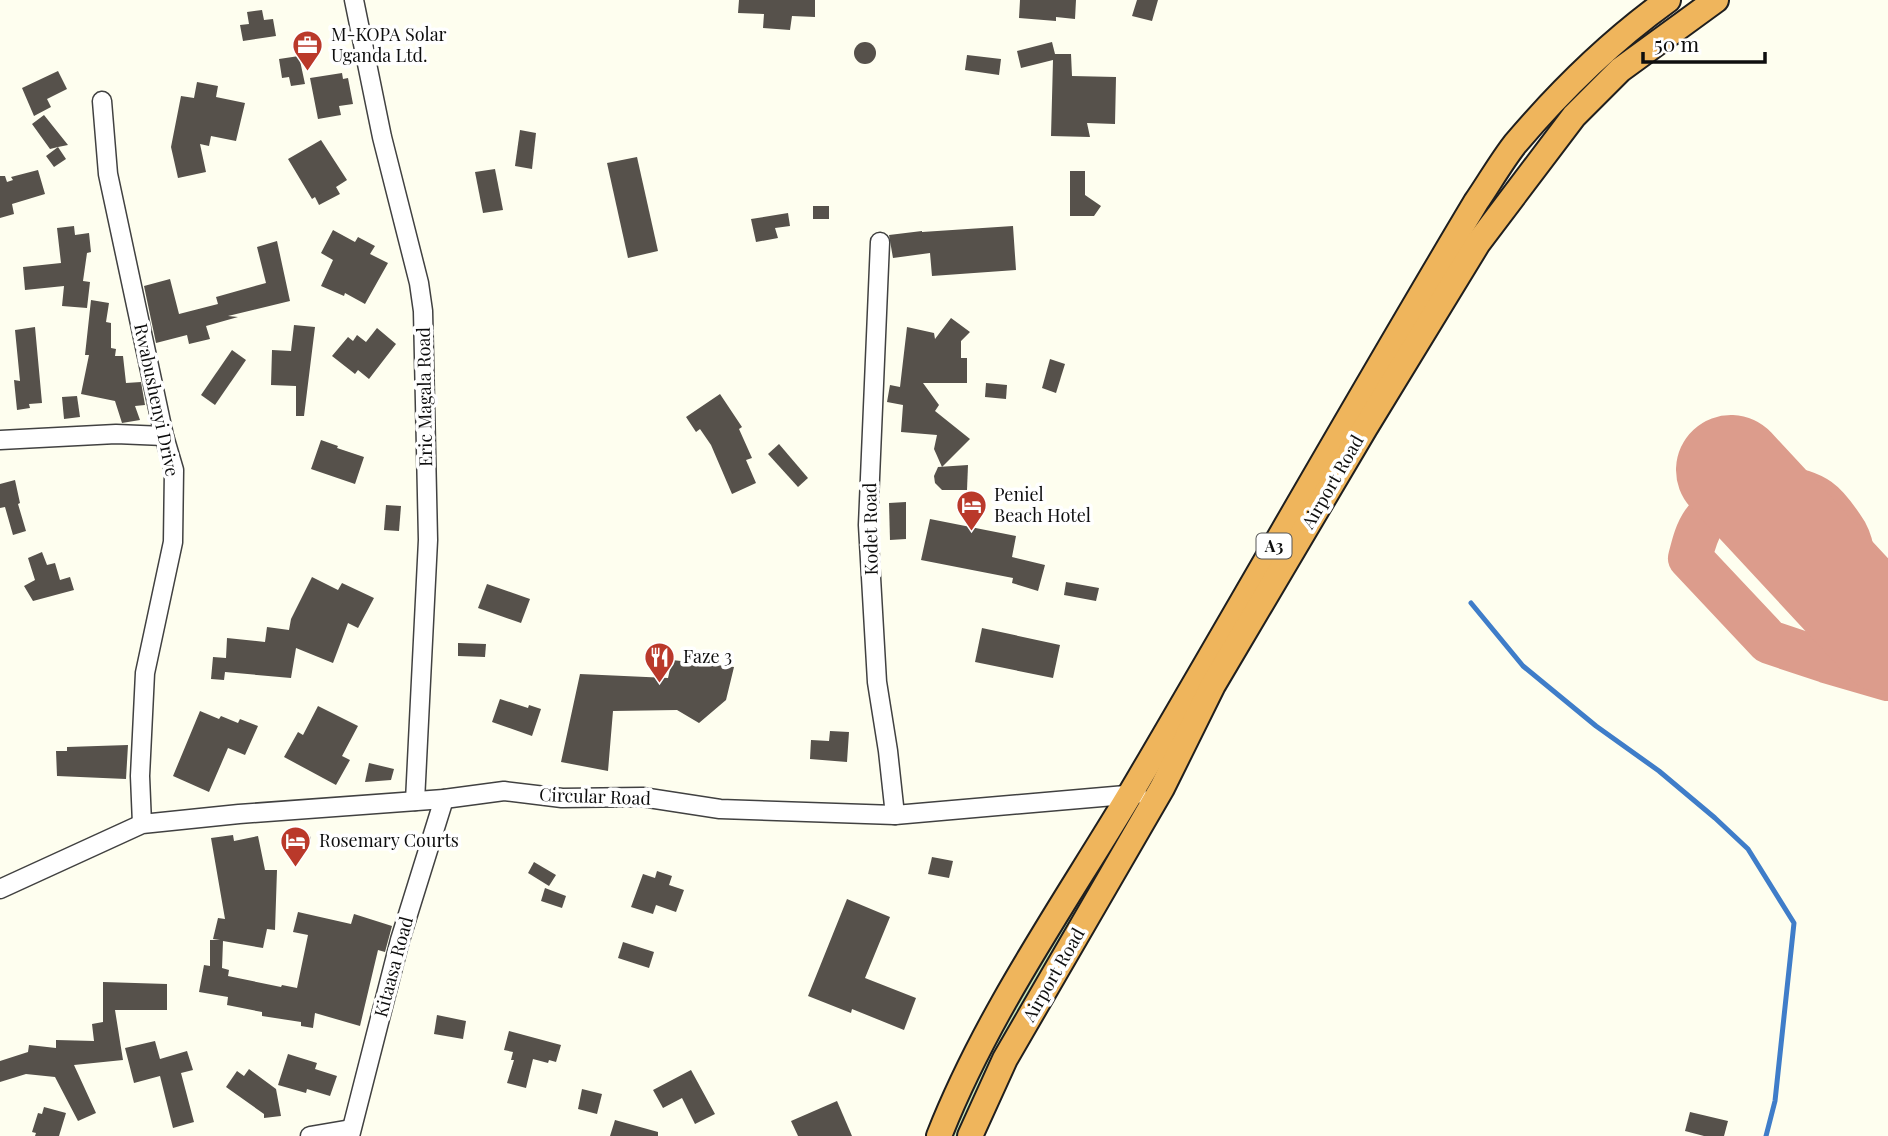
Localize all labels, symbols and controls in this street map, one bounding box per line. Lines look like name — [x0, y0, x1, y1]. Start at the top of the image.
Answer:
scale bar — [1643, 21, 1766, 65]
place label: M-KOPA Solar Uganda Ltd. — [331, 22, 447, 67]
office icon: M-KOPA Solar Uganda Ltd. — [291, 28, 325, 72]
text: 50 m — [1654, 29, 1700, 57]
street label: Rwabushenyi Drive — [129, 321, 185, 479]
street label: Eric Magala Road — [411, 326, 437, 467]
street label: Airport Road — [1295, 430, 1369, 534]
street label: Kodet Road — [857, 482, 883, 576]
place label: Peniel Beach Hotel — [994, 482, 1091, 527]
hotel icon: Peniel Beach Hotel — [954, 488, 988, 532]
road number: A3 — [1256, 534, 1292, 558]
restaurant icon: Faze 3 — [643, 640, 677, 684]
place label: Faze 3 — [683, 644, 732, 668]
street label: Circular Road — [539, 782, 652, 810]
hotel icon: Rosemary Courts — [279, 824, 313, 868]
place label: Rosemary Courts — [319, 828, 459, 852]
street label: Kitaasa Road — [368, 913, 418, 1020]
street label: Airport Road — [1016, 923, 1090, 1027]

